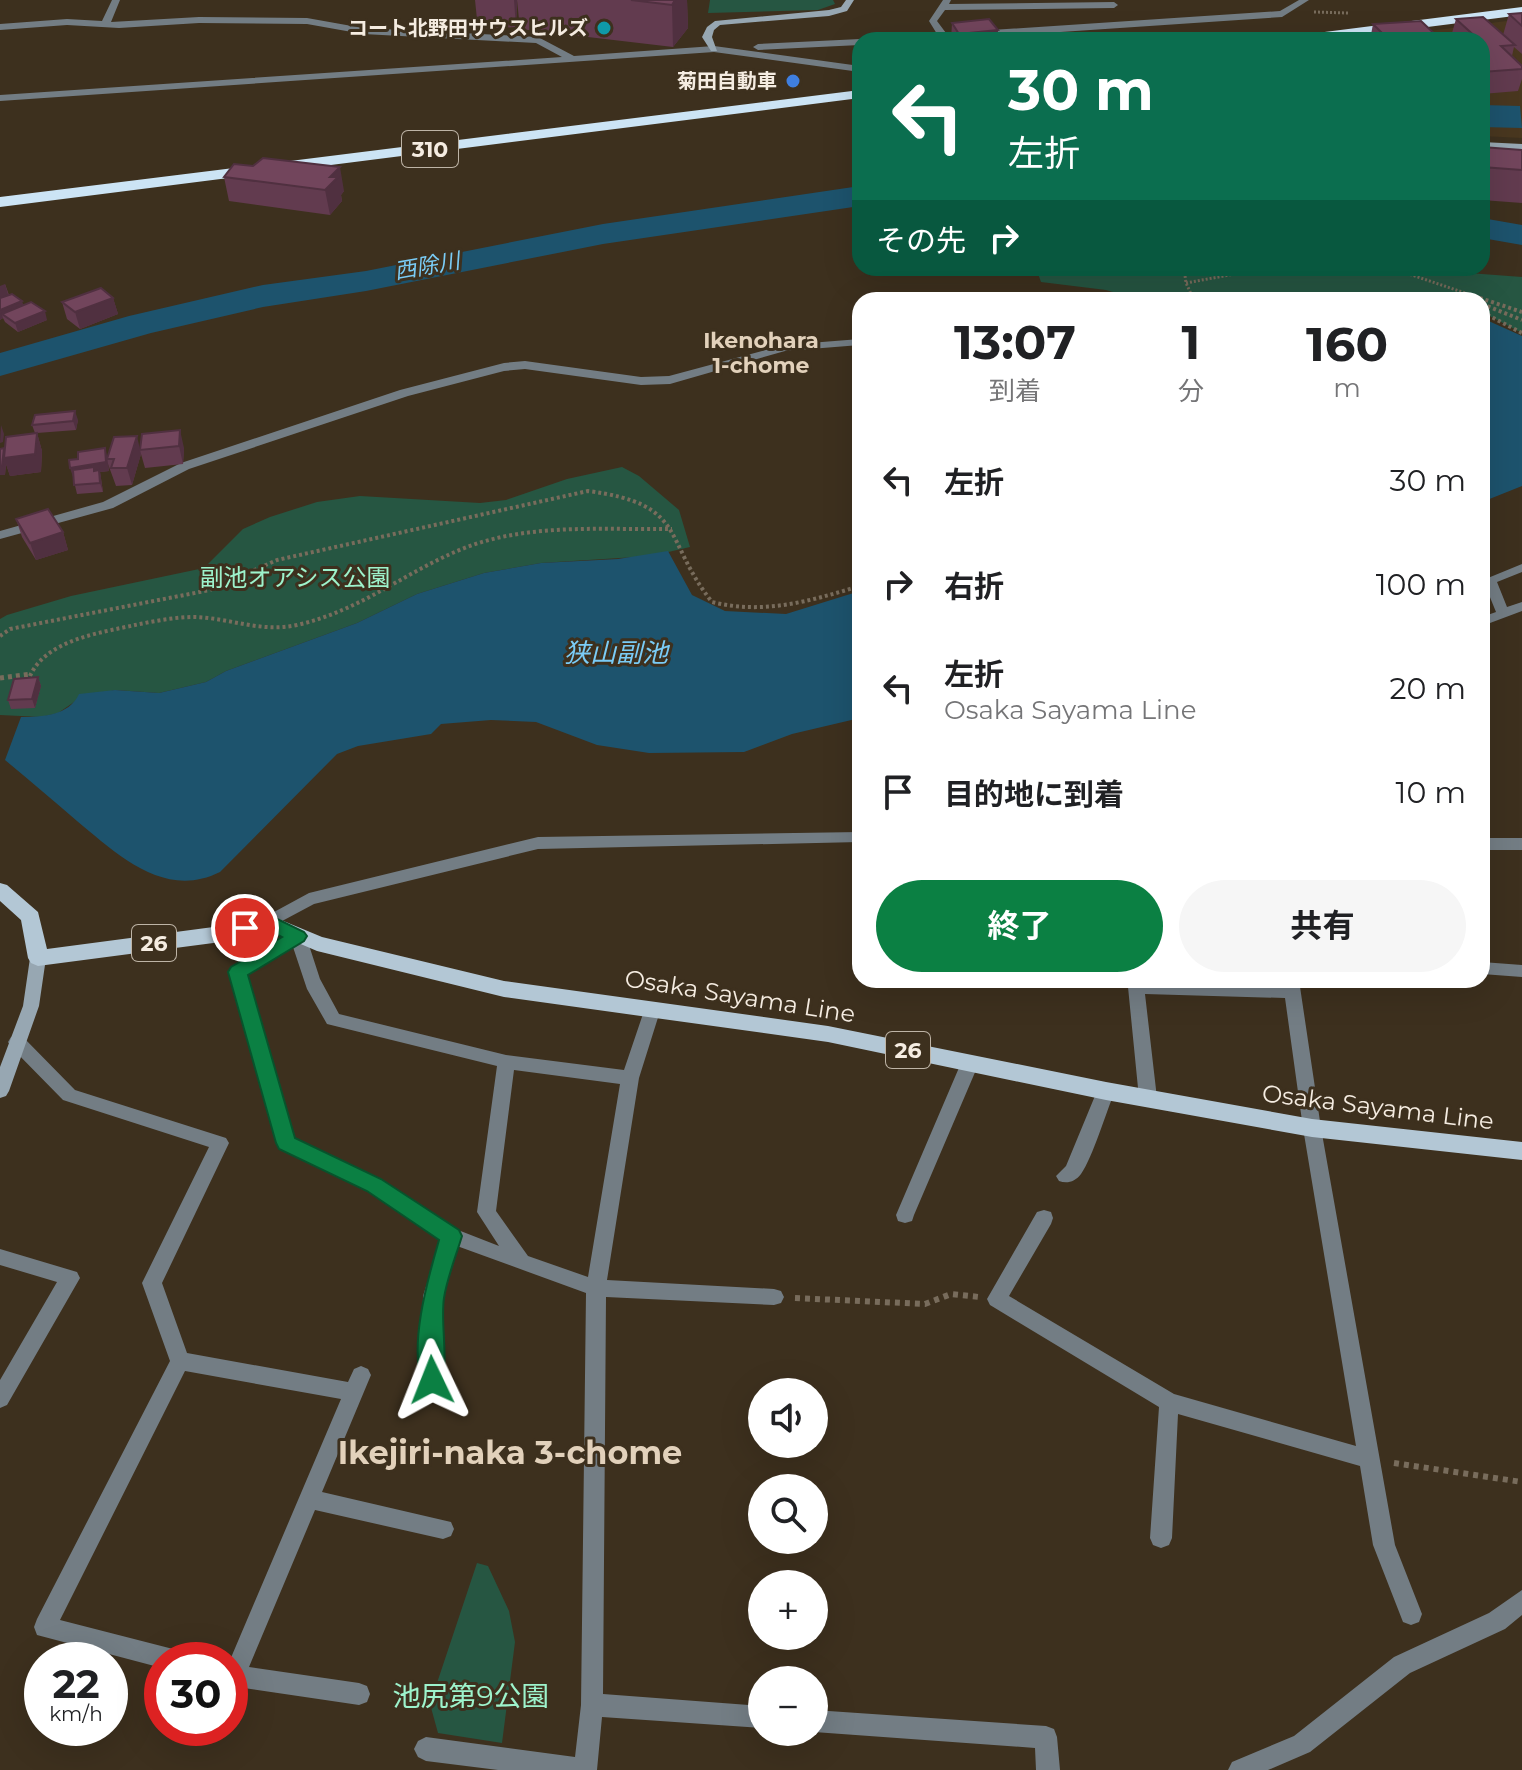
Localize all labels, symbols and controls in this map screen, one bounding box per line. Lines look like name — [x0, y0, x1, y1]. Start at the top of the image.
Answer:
place label: コート北野田サウスヒルズ — [348, 16, 588, 40]
marker: コート北野田サウスヒルズ — [595, 19, 613, 37]
text: 30 m — [1008, 56, 1154, 124]
icon: left — [876, 64, 980, 168]
place label: 菊田自動車 — [677, 69, 777, 93]
marker: 菊田自動車 — [784, 72, 802, 90]
road number: 310 — [402, 131, 458, 167]
text: 左折 — [1008, 131, 1080, 175]
icon: right — [982, 216, 1026, 260]
text: その先 — [876, 222, 966, 259]
water label: 西除川 — [392, 247, 464, 285]
text: 13:07 — [954, 313, 1076, 371]
text: 1 — [1182, 313, 1200, 371]
text: 160 — [1306, 315, 1388, 373]
district label: Ikenohara 1-chome — [703, 327, 819, 379]
text: m — [1333, 372, 1361, 404]
text: 到着 — [989, 375, 1041, 407]
text: 分 — [1178, 375, 1204, 407]
icon: left — [876, 458, 920, 502]
text: 30 m — [1390, 462, 1466, 499]
text: 左折 — [944, 464, 1004, 501]
icon: right — [876, 562, 920, 606]
park label: 副池オアシス公園 — [199, 563, 391, 592]
text: 100 m — [1376, 566, 1466, 603]
text: 右折 — [944, 568, 1004, 605]
water label: 狭山副池 — [564, 637, 671, 669]
text: 左折 — [944, 656, 1004, 693]
icon: left — [876, 666, 920, 710]
text: 20 m — [1389, 670, 1466, 707]
text: Osaka Sayama Line — [944, 694, 1196, 726]
icon: arrive — [876, 770, 920, 814]
text: 10 m — [1396, 774, 1466, 811]
text: 目的地に到着 — [944, 776, 1124, 813]
button: 終了 — [876, 880, 1163, 972]
button: 共有 — [1179, 880, 1466, 972]
pin — [211, 894, 279, 962]
icon: arrive — [223, 906, 267, 950]
road number: 26 — [132, 925, 176, 961]
street label: Osaka Sayama Line — [623, 963, 857, 1029]
road number: 26 — [886, 1032, 930, 1068]
street label: Osaka Sayama Line — [1261, 1078, 1495, 1136]
position arrow — [390, 1338, 474, 1422]
map controls — [748, 1378, 828, 1746]
button: sound — [748, 1378, 828, 1458]
district label: Ikejiri-naka 3-chome — [338, 1433, 682, 1472]
button: search — [748, 1474, 828, 1554]
button: + — [748, 1570, 828, 1650]
speed limit sign: 30 — [144, 1642, 248, 1746]
text: 22 — [52, 1659, 100, 1708]
button: − — [748, 1666, 828, 1746]
park label: 池尻第9公園 — [392, 1679, 550, 1713]
text: km/h — [49, 1702, 103, 1726]

